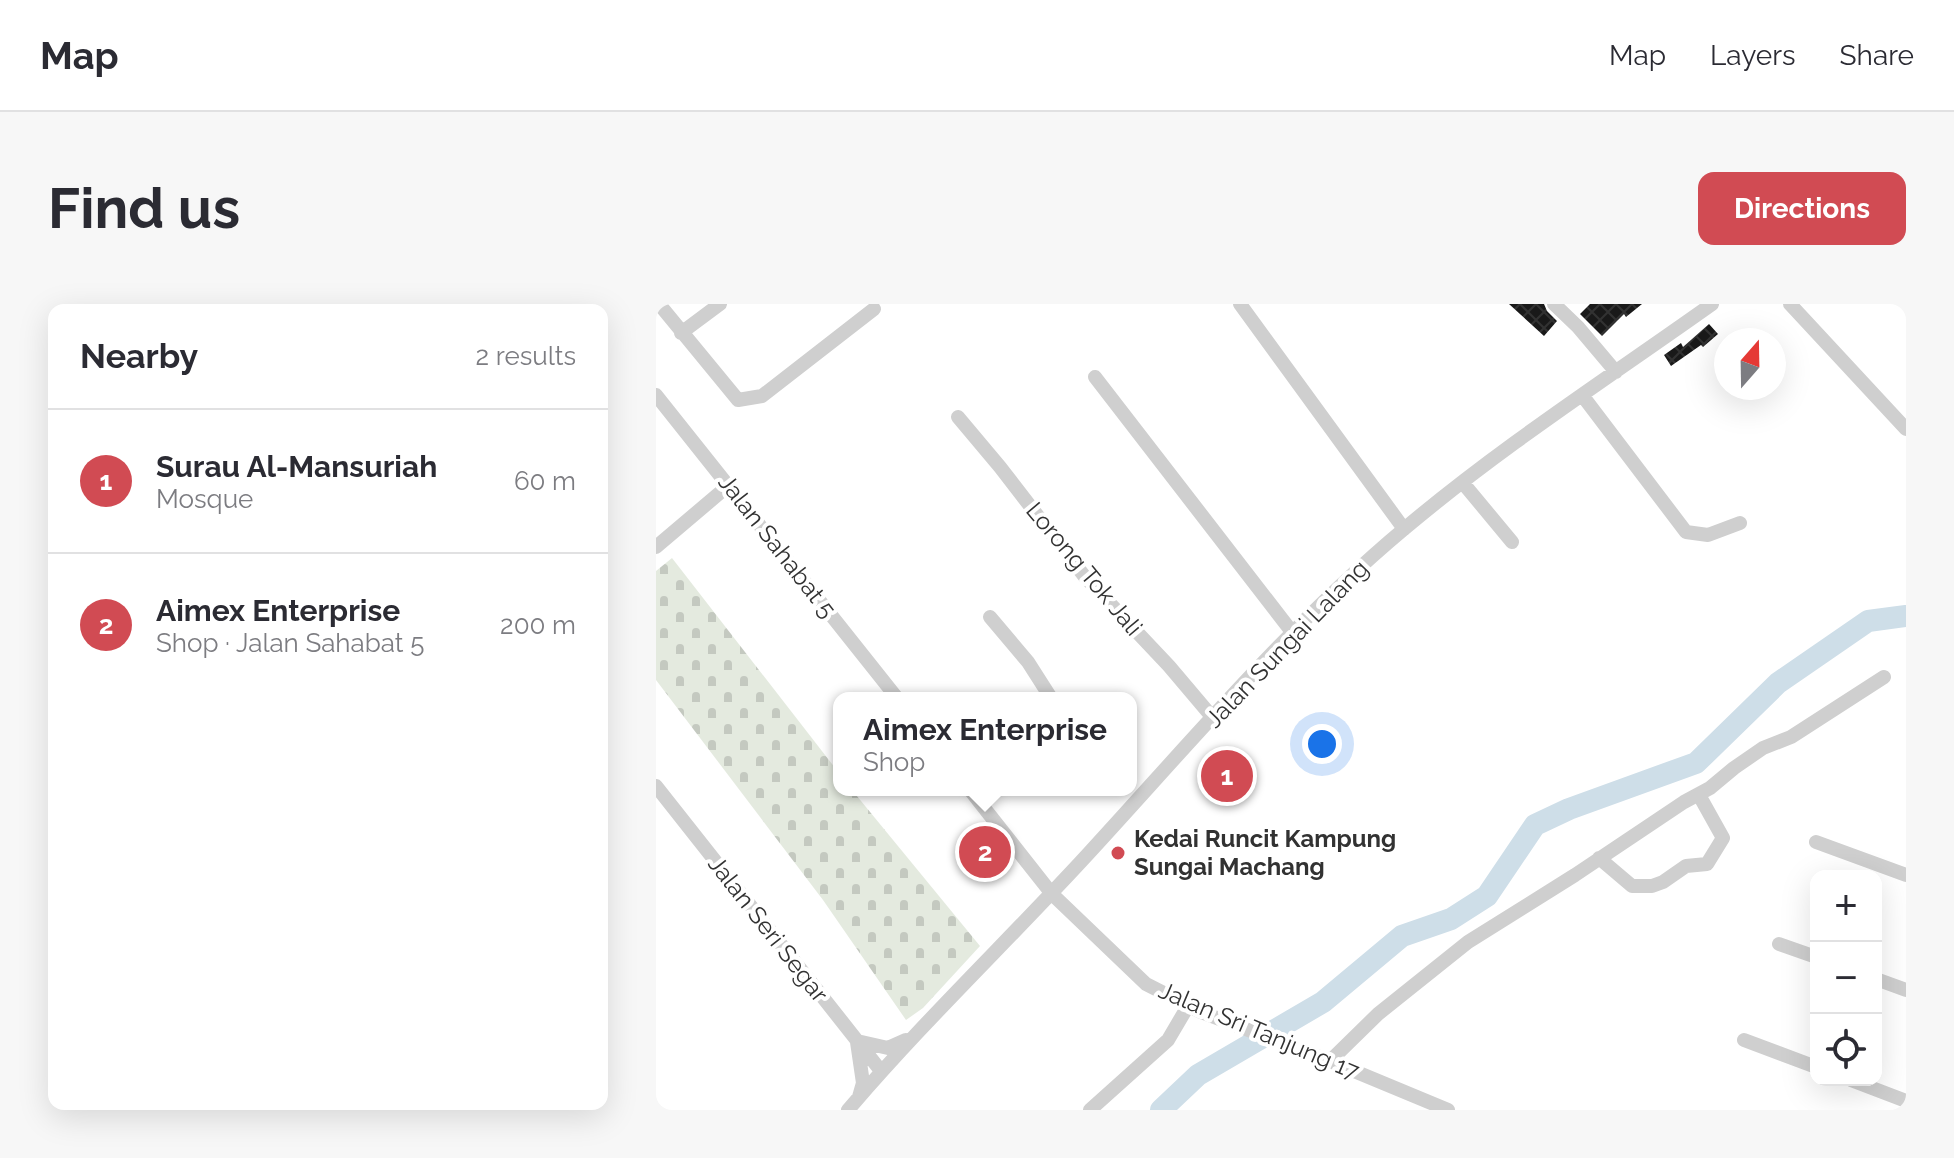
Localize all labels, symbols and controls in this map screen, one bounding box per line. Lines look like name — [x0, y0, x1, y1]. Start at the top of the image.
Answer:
text: Map — [40, 33, 119, 78]
text: Map — [1609, 39, 1666, 72]
text: Layers — [1710, 39, 1796, 72]
text: Share — [1840, 39, 1914, 72]
button: Directions — [1698, 172, 1906, 245]
text: Find us — [48, 175, 240, 241]
north arrow — [1714, 328, 1786, 400]
text: Nearby — [80, 336, 198, 376]
text: 2 results — [476, 341, 576, 371]
text: Surau Al-Mansuriah — [156, 449, 437, 484]
text: 1 — [100, 466, 112, 496]
text: 60 m — [514, 466, 576, 496]
street label: Jalan Sahabat 5 — [712, 468, 842, 623]
text: Mosque — [156, 484, 253, 514]
street label: Lorong Tok Jali — [1020, 496, 1149, 641]
street label: Jalan Sungai Lalang — [1199, 554, 1374, 733]
text: Aimex Enterprise — [156, 593, 400, 628]
text: 2 — [99, 610, 113, 640]
text: 200 m — [500, 610, 576, 640]
text: Shop · Jalan Sahabat 5 — [156, 628, 424, 658]
popup — [833, 692, 1137, 796]
text: Aimex Enterprise — [863, 712, 1107, 747]
your location — [1302, 724, 1342, 764]
pin: 1 — [1201, 746, 1253, 806]
text: Shop — [863, 747, 925, 777]
pin: 2 — [959, 822, 1011, 882]
place label: Kedai Runcit Kampung Sungai Machang — [1134, 824, 1396, 881]
marker: Kedai Runcit Kampung Sungai Machang — [1109, 844, 1127, 862]
street label: Jalan Seri Segar — [702, 850, 835, 1008]
map controls — [1810, 870, 1882, 1086]
button: + — [1810, 870, 1882, 942]
button: − — [1810, 942, 1882, 1014]
street label: Jalan Sri Tanjung 17 — [1155, 975, 1364, 1086]
button: locate — [1810, 1014, 1882, 1086]

